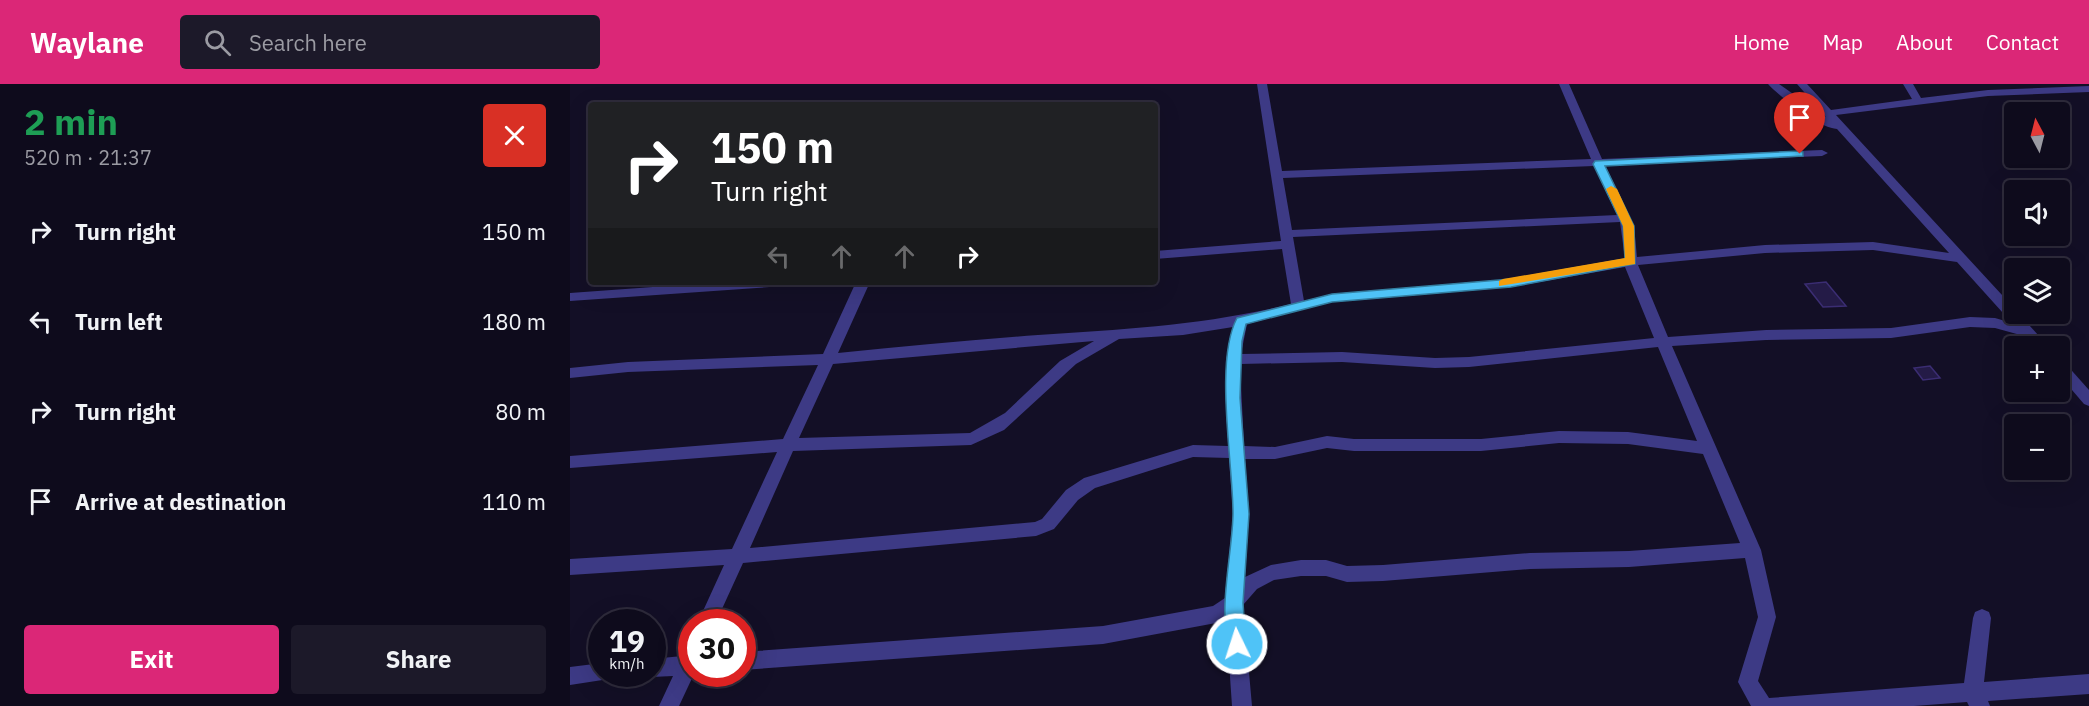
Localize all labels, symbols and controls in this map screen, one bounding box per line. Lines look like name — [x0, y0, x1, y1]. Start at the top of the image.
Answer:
search box — [180, 15, 600, 69]
text: Waylane — [30, 24, 144, 61]
icon: search — [201, 26, 234, 59]
text: Search here — [249, 28, 367, 57]
text: Home — [1733, 28, 1790, 56]
text: Map — [1823, 28, 1863, 56]
text: About — [1896, 28, 1953, 56]
text: Contact — [1986, 28, 2059, 56]
pin — [1774, 92, 1825, 154]
text: 2 min — [24, 98, 118, 145]
icon: arrive — [1783, 101, 1816, 134]
north arrow — [2004, 102, 2070, 168]
map controls — [2004, 102, 2070, 480]
button: close — [483, 104, 546, 167]
text: 150 m — [711, 120, 834, 175]
icon: right — [612, 126, 690, 204]
text: 520 m · 21:37 — [24, 144, 152, 171]
text: Turn right — [711, 173, 828, 208]
button: sound — [2004, 180, 2070, 246]
icon: right — [24, 215, 57, 248]
text: Turn right — [75, 217, 176, 246]
text: 150 m — [482, 217, 546, 246]
icon: left — [762, 240, 795, 273]
icon: ahead — [825, 240, 858, 273]
icon: ahead — [888, 240, 921, 273]
icon: right — [951, 240, 984, 273]
button: layers — [2004, 258, 2070, 324]
icon: left — [24, 305, 57, 338]
text: Turn left — [75, 307, 163, 336]
text: 180 m — [482, 307, 546, 336]
button: + — [2004, 336, 2070, 402]
icon: right — [24, 395, 57, 428]
text: Turn right — [75, 397, 176, 426]
text: 80 m — [495, 397, 546, 426]
button: − — [2004, 414, 2070, 480]
icon: arrive — [24, 485, 57, 518]
text: Arrive at destination — [75, 487, 286, 516]
text: 110 m — [482, 487, 546, 516]
speed limit sign: 30 — [678, 609, 756, 687]
position arrow — [1205, 612, 1269, 676]
text: 19 — [609, 621, 645, 660]
button: Exit — [24, 625, 279, 694]
button: Share — [291, 625, 546, 694]
text: km/h — [609, 654, 645, 673]

